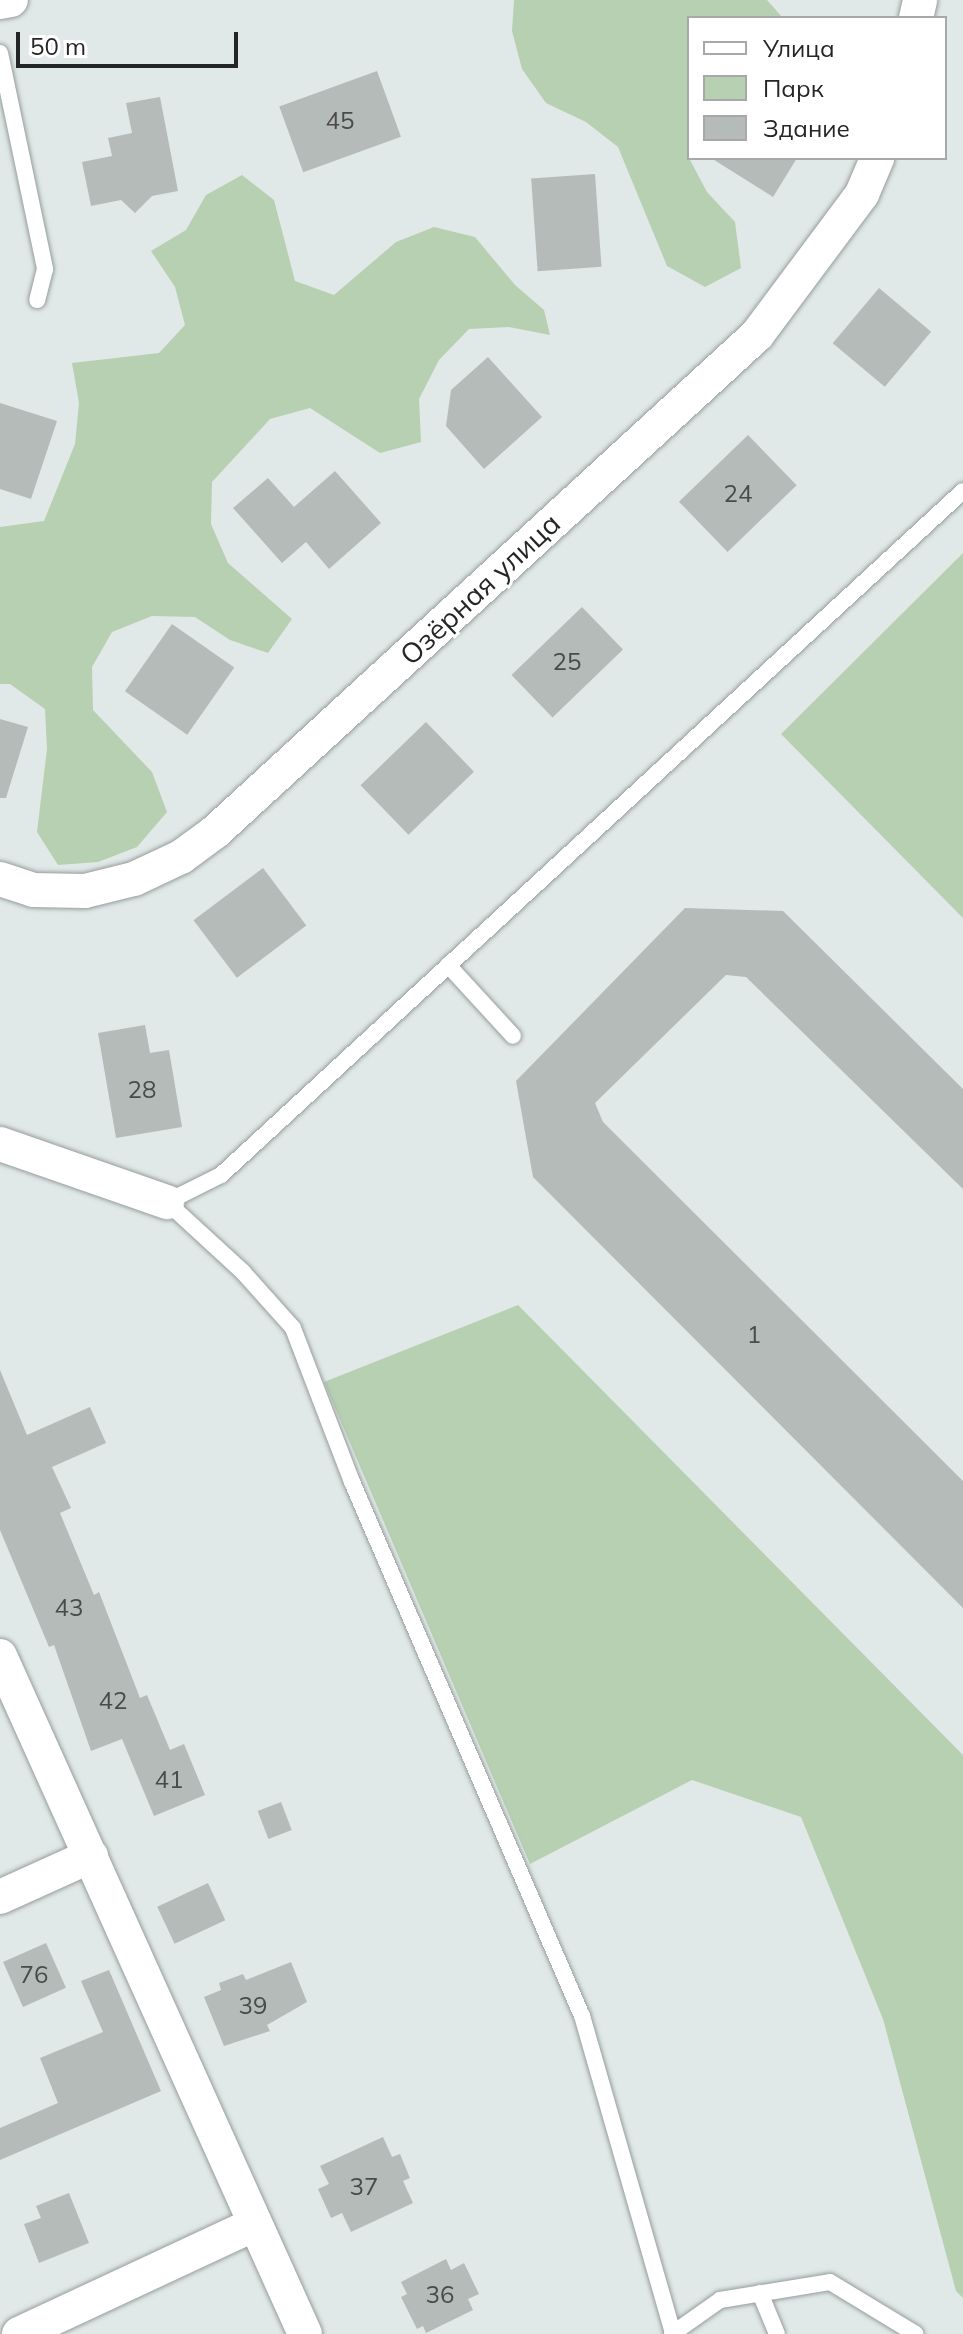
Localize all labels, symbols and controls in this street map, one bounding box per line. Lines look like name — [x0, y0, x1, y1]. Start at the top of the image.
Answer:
scale bar — [20, 16, 242, 66]
legend — [687, 16, 947, 160]
text: 50 m — [30, 31, 86, 61]
text: Улица — [763, 33, 835, 63]
text: Парк — [763, 73, 824, 103]
house number: 45 — [326, 107, 354, 135]
text: Здание — [763, 113, 850, 143]
house number: 24 — [724, 480, 752, 508]
street label: Озёрная улица — [393, 506, 567, 672]
house number: 25 — [553, 648, 581, 676]
house number: 28 — [128, 1076, 156, 1104]
house number: 1 — [747, 1321, 761, 1349]
house number: 43 — [55, 1594, 83, 1622]
house number: 42 — [99, 1687, 127, 1715]
house number: 41 — [155, 1766, 183, 1794]
house number: 76 — [20, 1961, 48, 1989]
house number: 39 — [239, 1992, 267, 2020]
house number: 37 — [350, 2173, 378, 2201]
house number: 36 — [426, 2281, 454, 2309]

